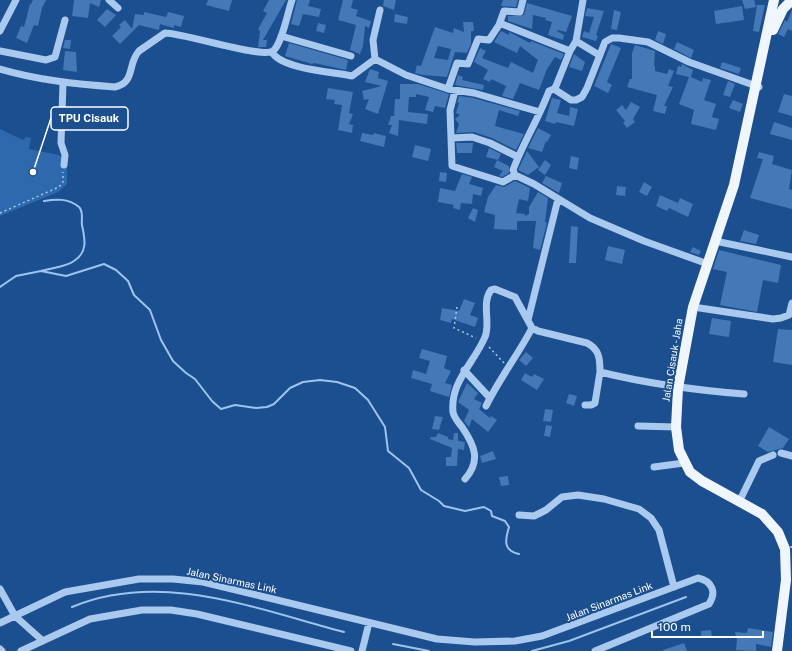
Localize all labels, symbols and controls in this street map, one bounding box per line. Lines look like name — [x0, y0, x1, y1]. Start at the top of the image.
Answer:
callout: TPU Cisauk — [51, 107, 128, 130]
text: TPU Cisauk — [59, 112, 120, 124]
street label: Jalan Cisauk - Jaha — [659, 318, 685, 402]
street label: Jalan Sinarmas Link — [186, 565, 279, 595]
street label: Jalan Sinarmas Link — [564, 579, 654, 623]
scale bar — [652, 613, 763, 639]
text: 100 m — [658, 620, 691, 634]

